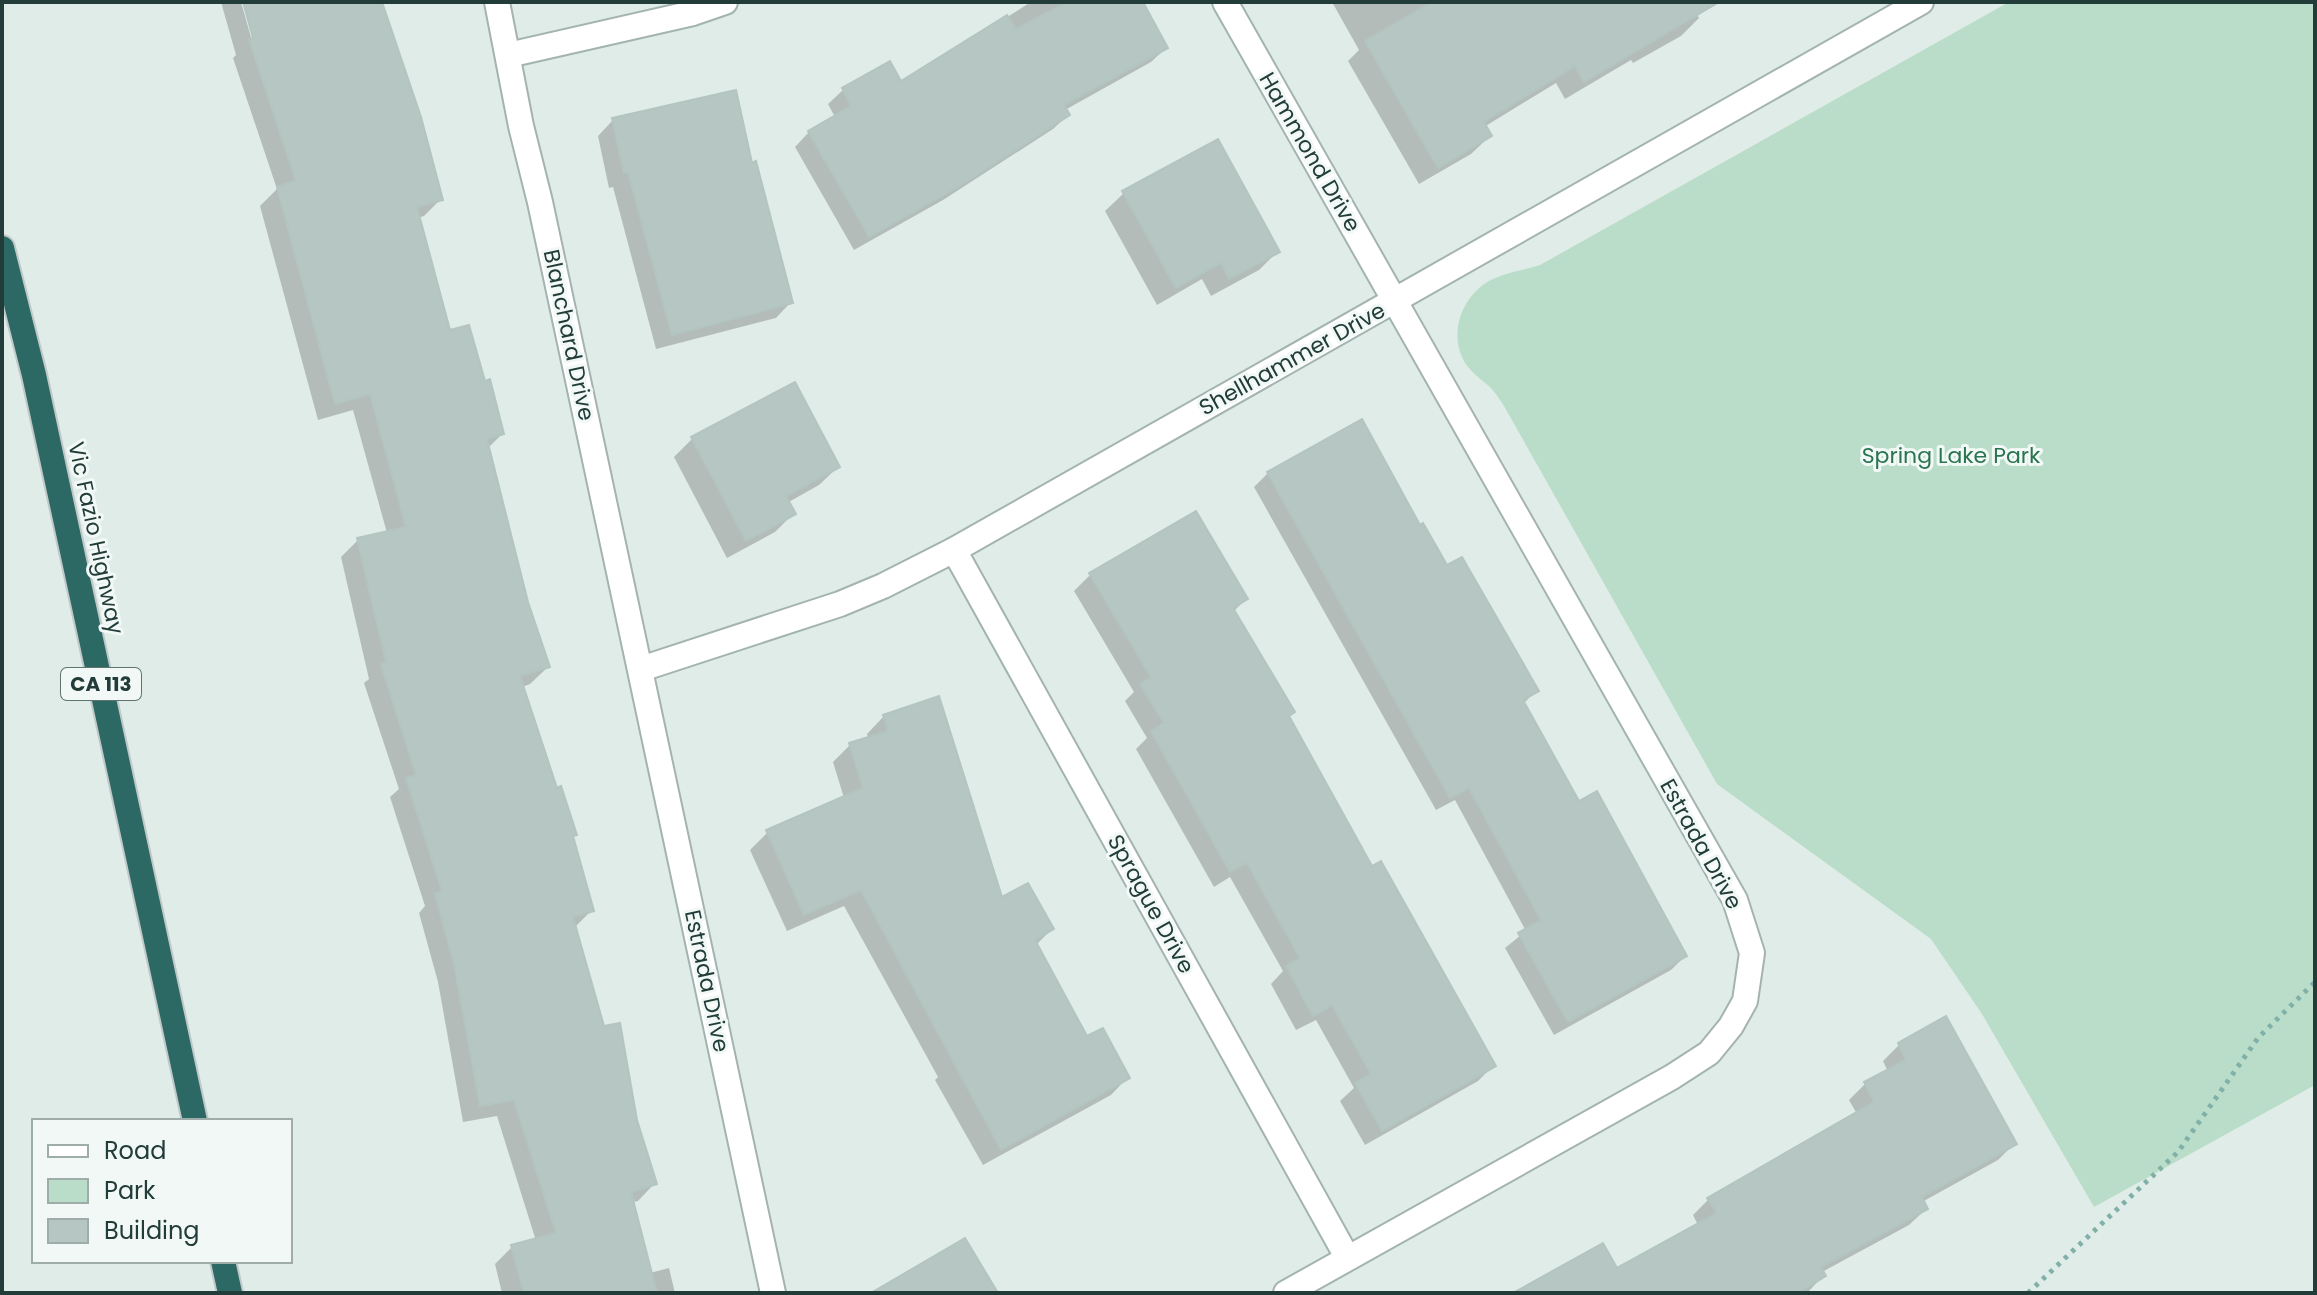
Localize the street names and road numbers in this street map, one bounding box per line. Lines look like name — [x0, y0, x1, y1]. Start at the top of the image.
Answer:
street label: Hammond Drive — [1252, 67, 1368, 237]
street label: Blanchard Drive — [536, 247, 602, 423]
street label: Shellhammer Drive — [1193, 295, 1391, 423]
street label: Vic Fazio Highway — [60, 439, 132, 638]
road number: CA 113 — [61, 668, 141, 700]
street label: Estrada Drive — [1652, 773, 1750, 915]
street label: Sprague Drive — [1100, 829, 1202, 979]
street label: Estrada Drive — [677, 907, 737, 1055]

